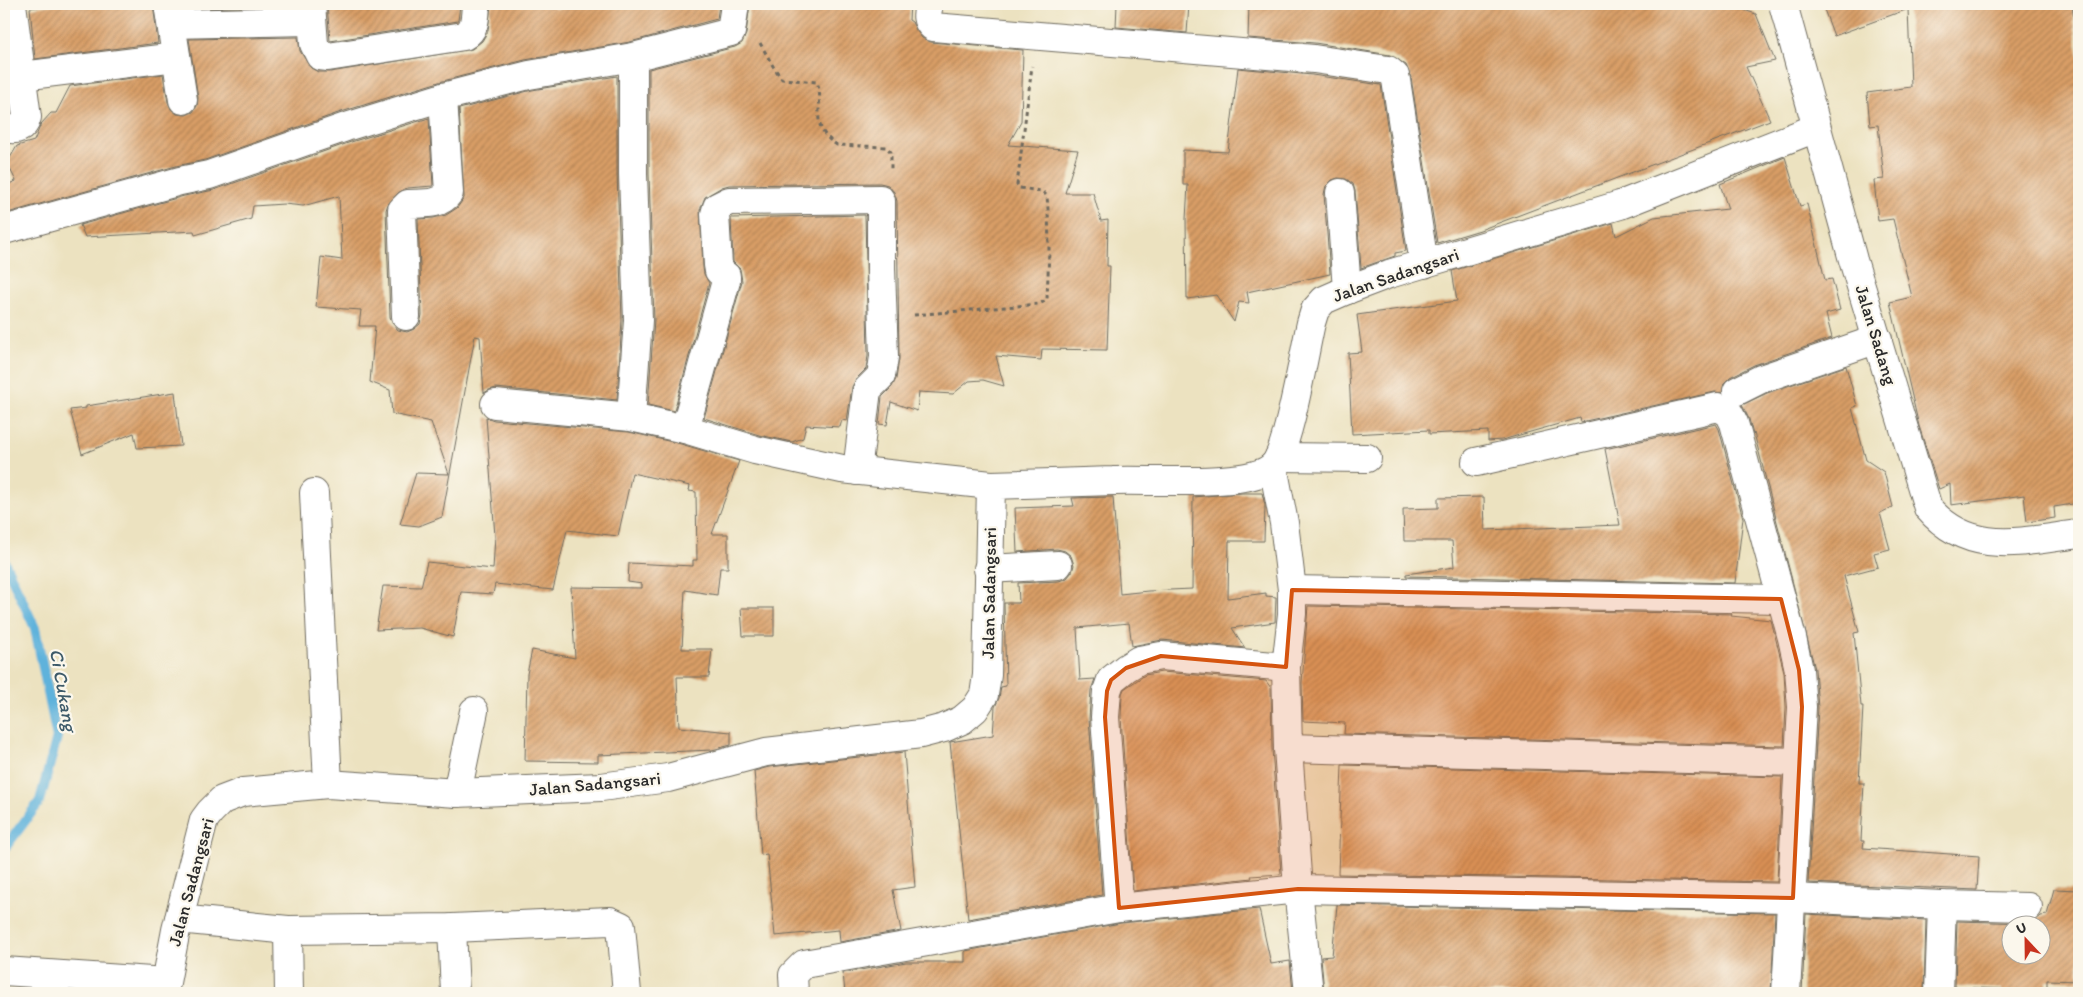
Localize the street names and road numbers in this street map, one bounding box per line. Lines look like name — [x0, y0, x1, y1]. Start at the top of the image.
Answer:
street label: Jalan Sadangsari — [1330, 243, 1462, 307]
street label: Jalan Sadang — [1850, 282, 1902, 388]
street label: Jalan Sadangsari — [977, 527, 1001, 659]
street label: Jalan Sadangsari — [528, 767, 662, 801]
street label: Jalan Sadangsari — [163, 815, 219, 949]

